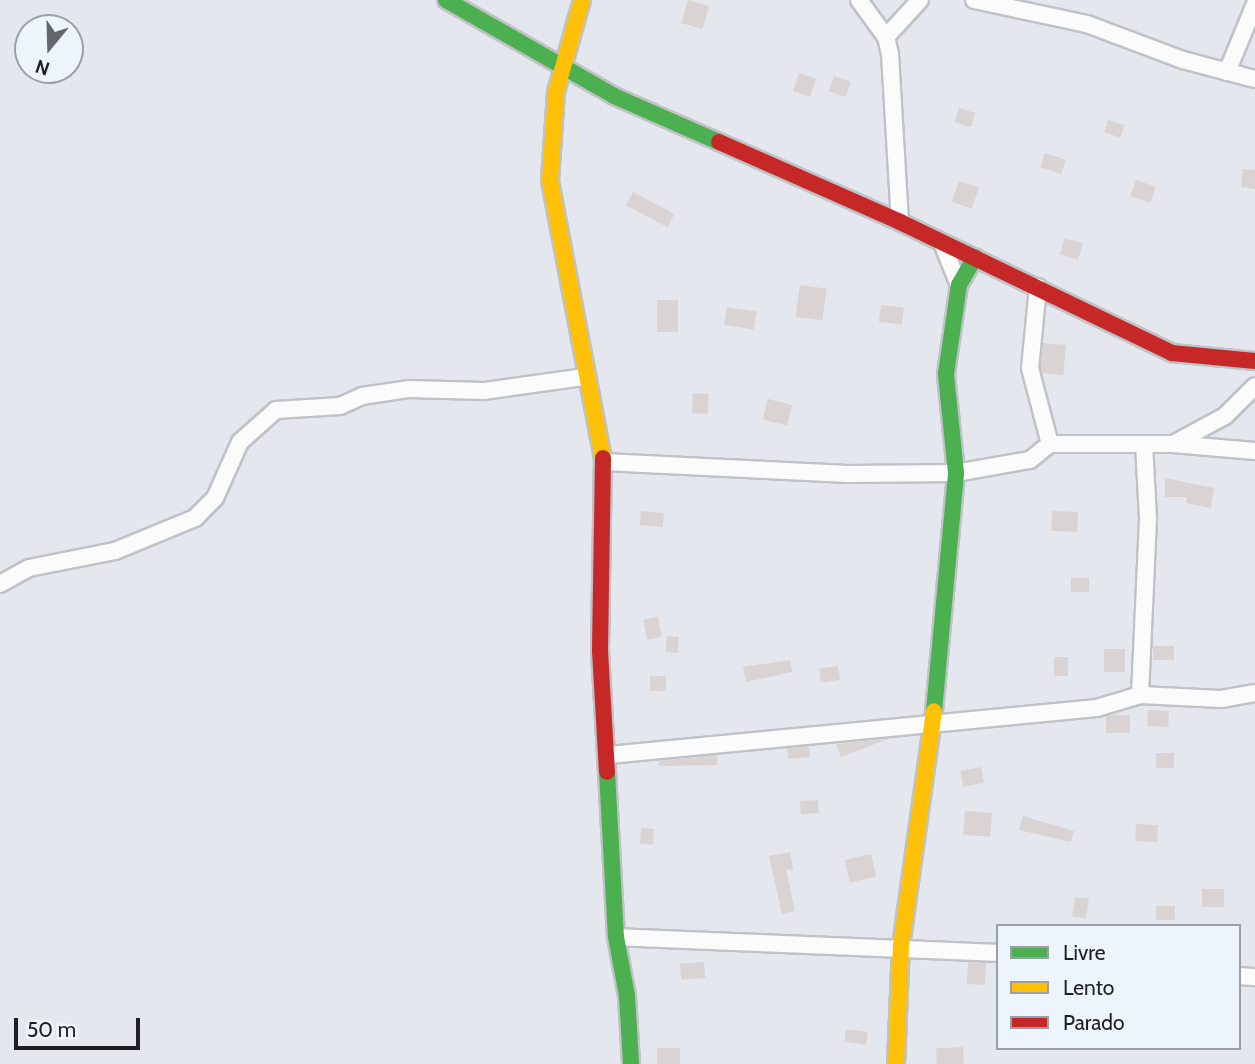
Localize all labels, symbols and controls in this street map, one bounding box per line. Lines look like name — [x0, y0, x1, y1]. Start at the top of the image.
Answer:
north arrow — [14, 14, 84, 84]
text: N — [33, 54, 53, 80]
legend — [996, 924, 1241, 1050]
text: Livre — [1063, 940, 1105, 965]
text: Lento — [1063, 975, 1114, 1000]
scale bar — [18, 1004, 144, 1048]
text: Parado — [1063, 1010, 1125, 1035]
text: 50 m — [27, 1017, 76, 1042]

